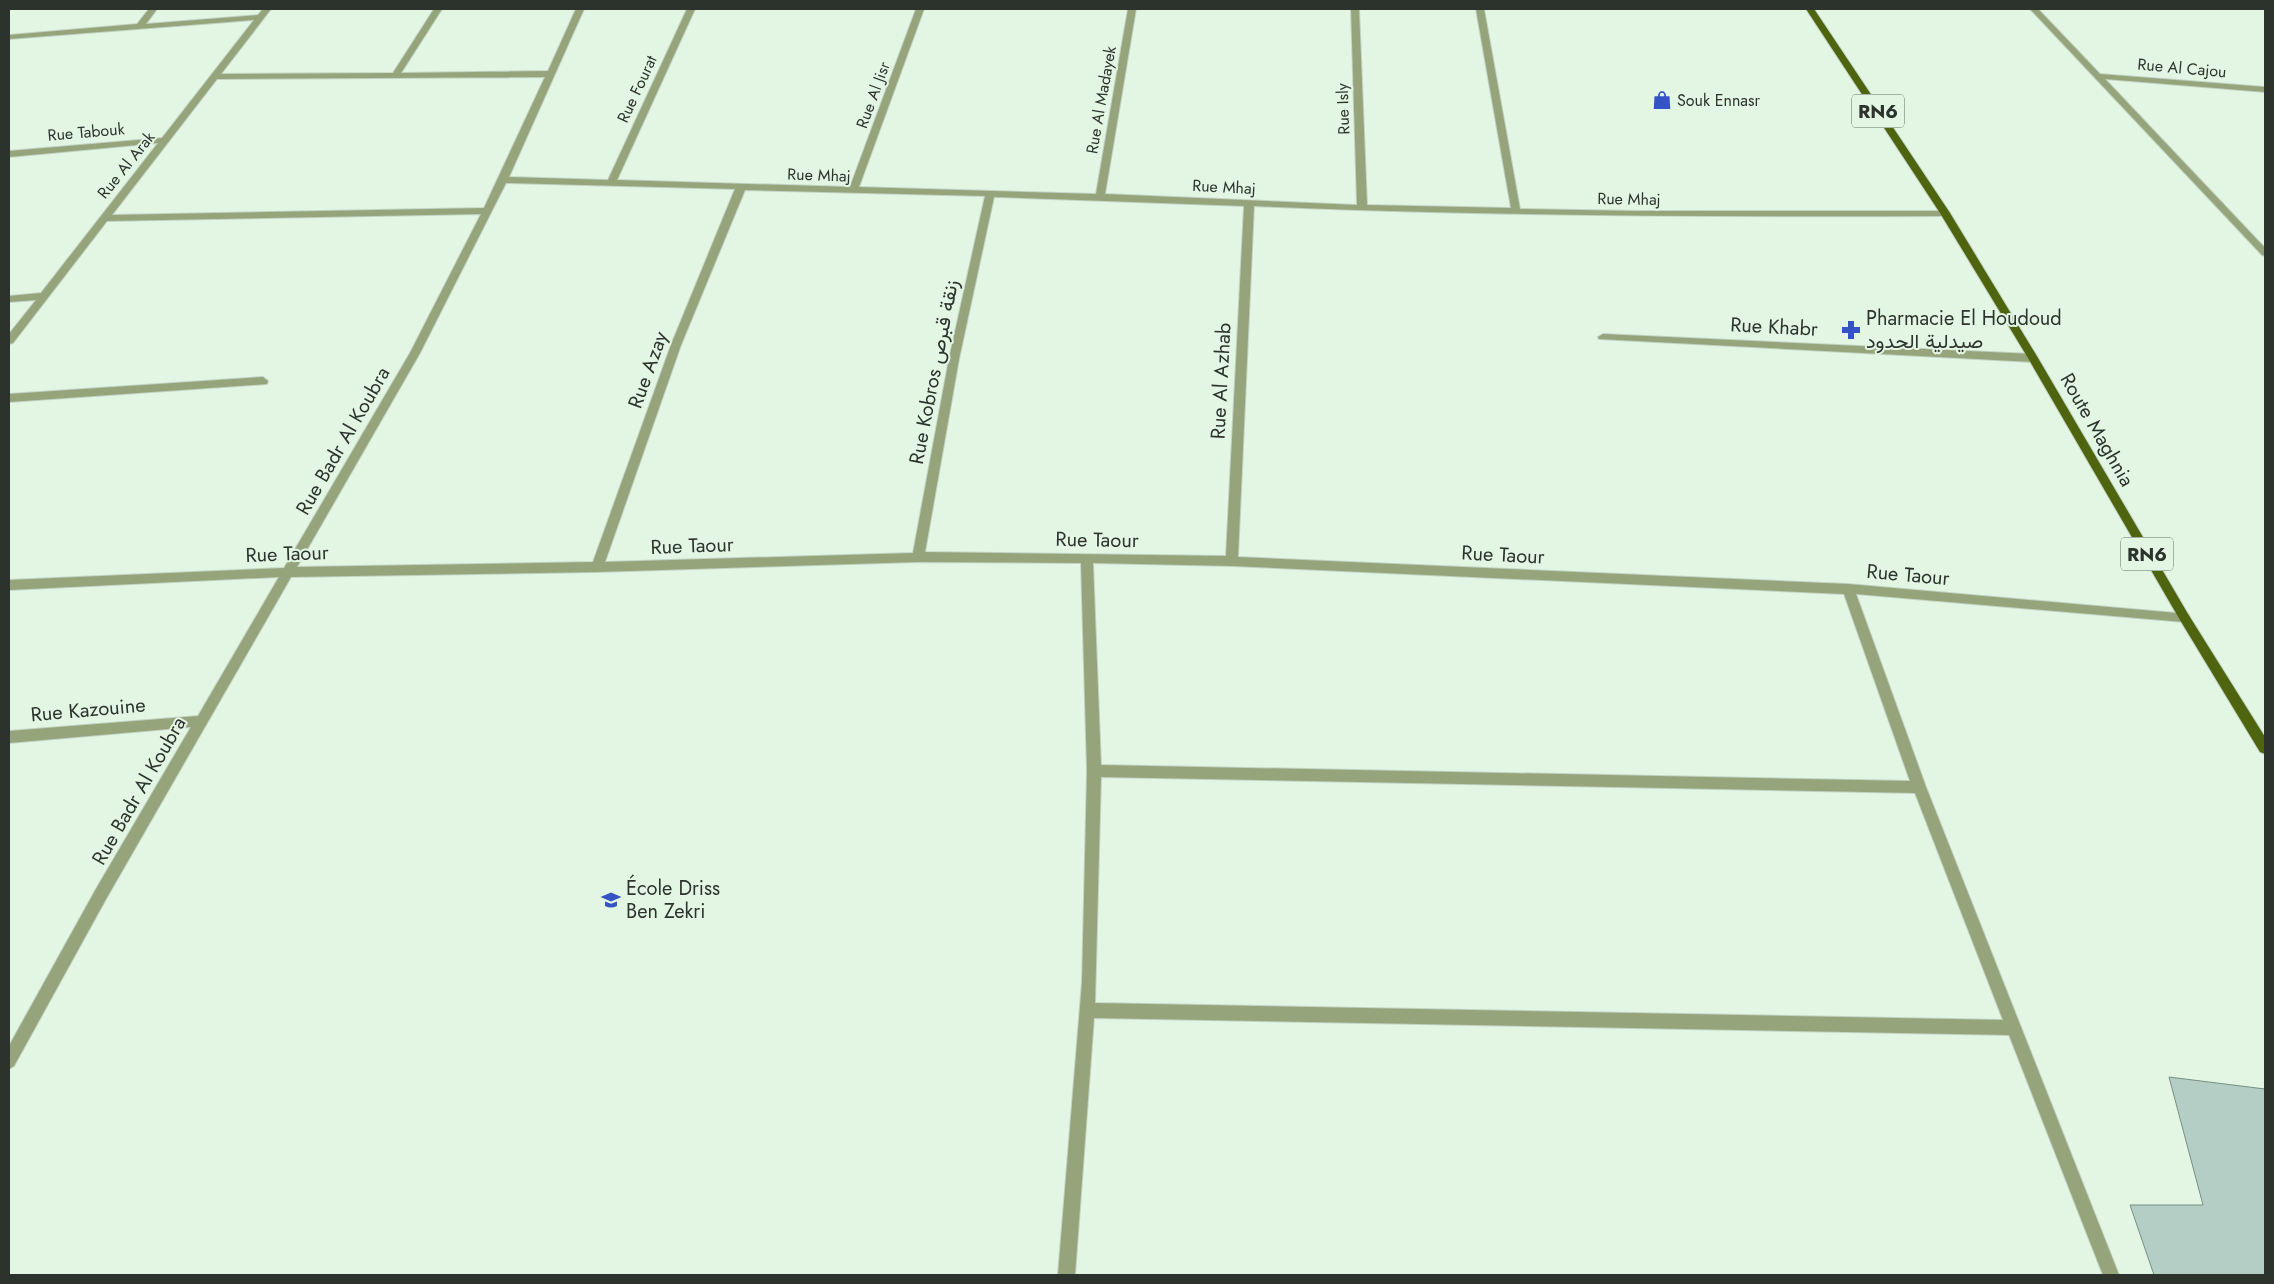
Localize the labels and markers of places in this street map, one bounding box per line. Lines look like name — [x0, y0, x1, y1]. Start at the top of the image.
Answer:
shop icon: Souk Ennasr — [1651, 89, 1673, 111]
place label: Souk Ennasr — [1677, 89, 1760, 112]
place label: Pharmacie El Houdoud صيدلية الحدود — [1866, 304, 2062, 356]
pharmacy icon: Pharmacie El Houdoud صيدلية الحدود — [1840, 319, 1862, 341]
place label: École Driss Ben Zekri — [626, 874, 720, 926]
school or university icon: École Driss Ben Zekri — [600, 889, 622, 911]

